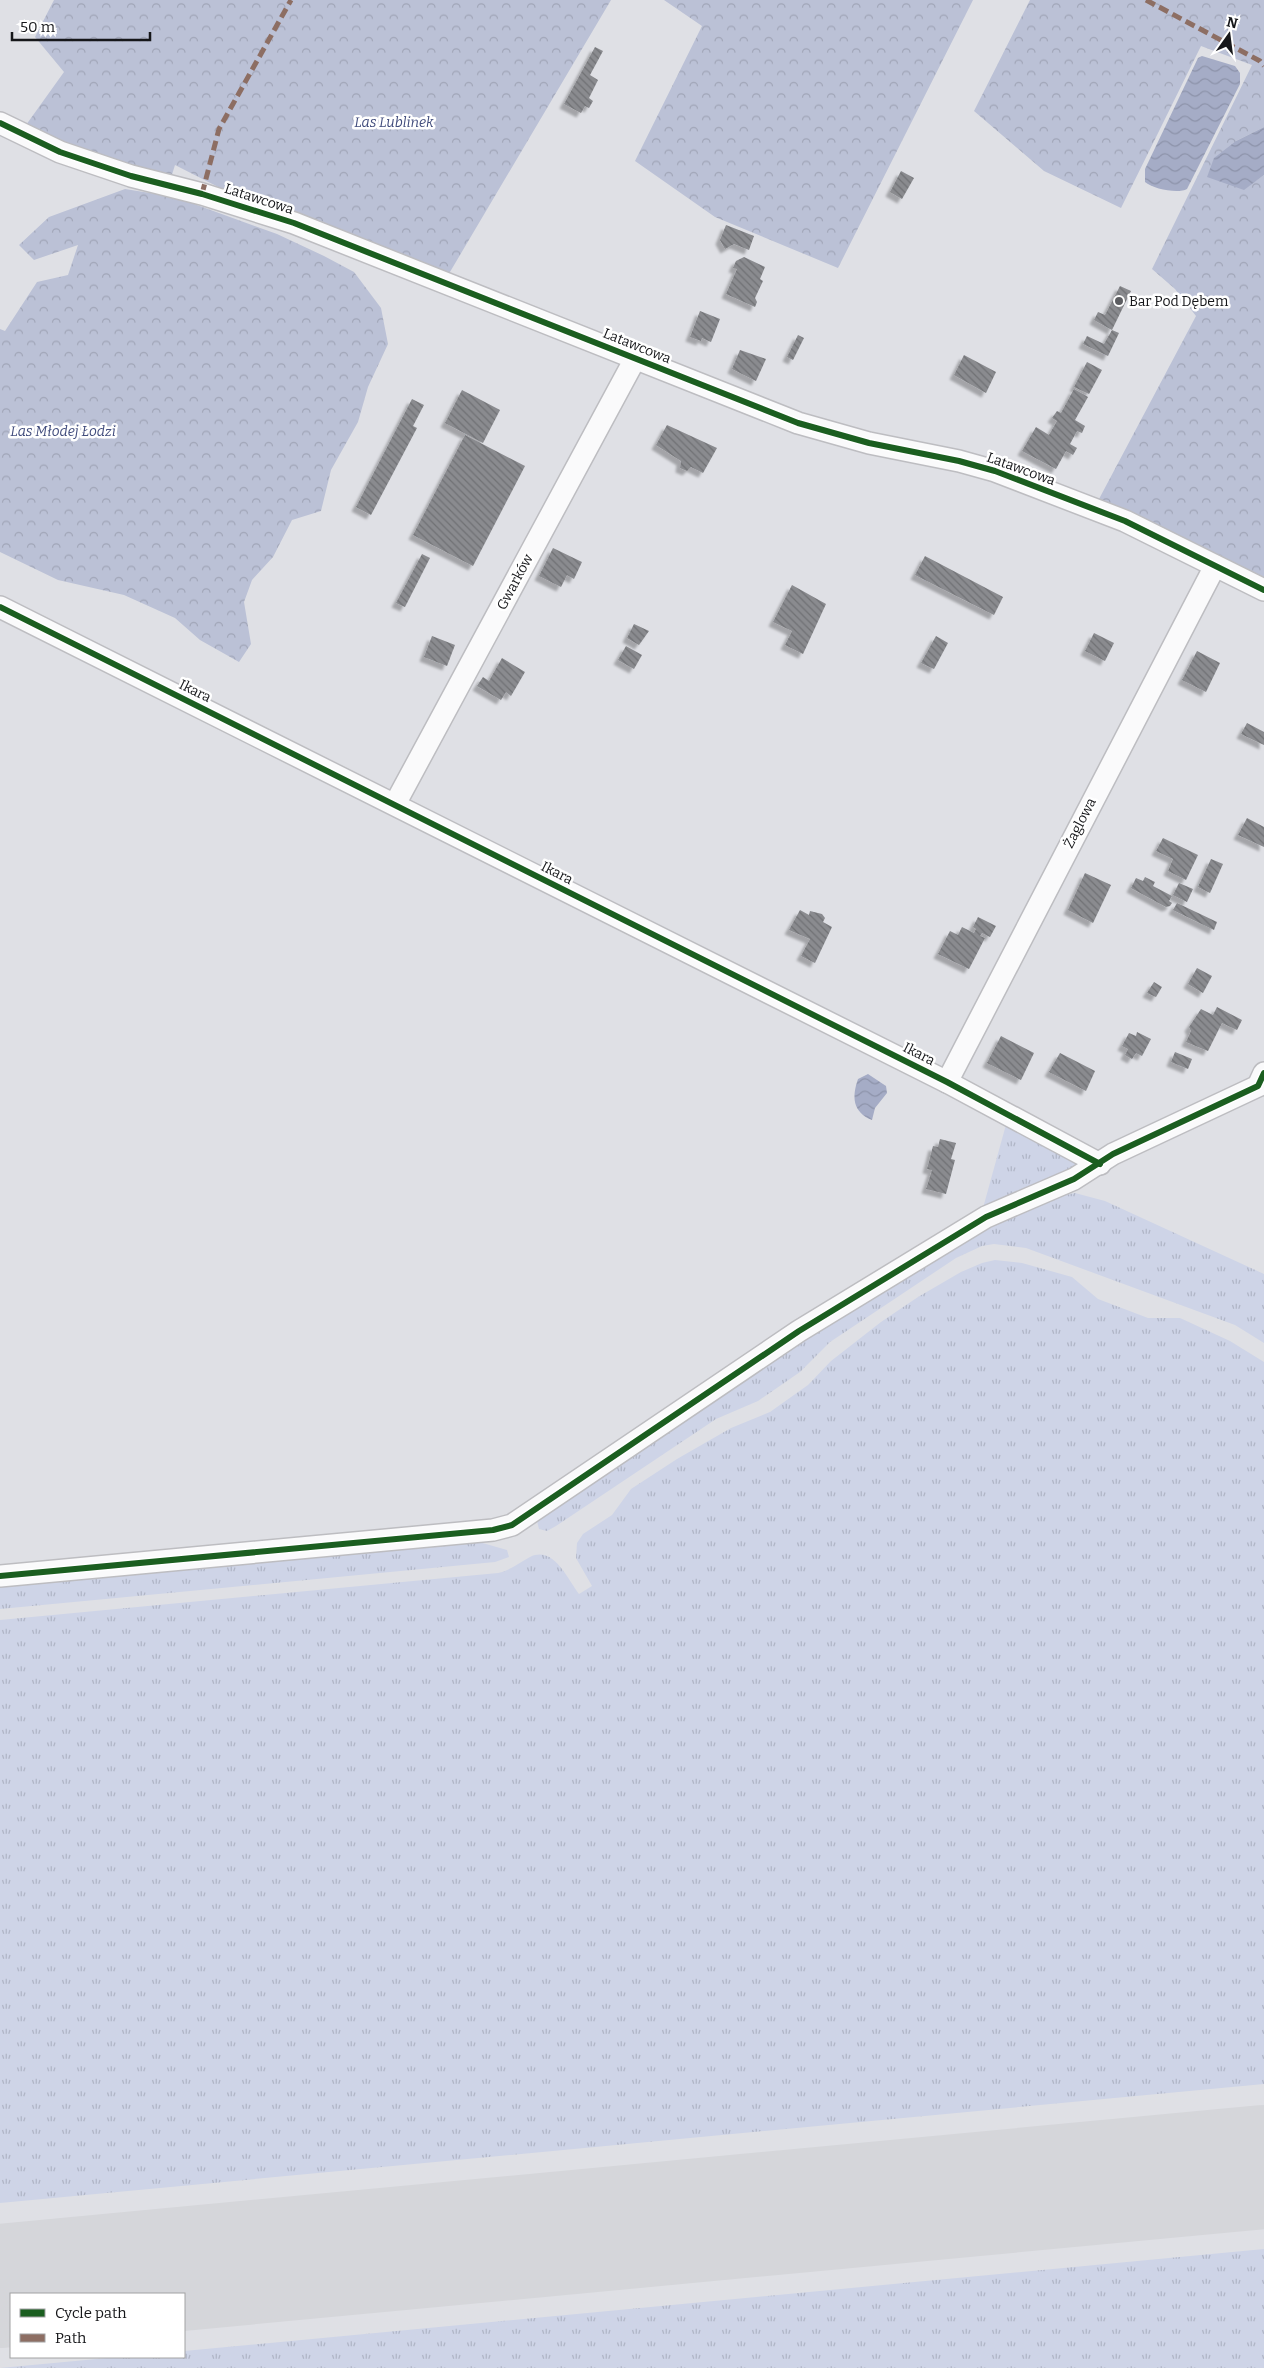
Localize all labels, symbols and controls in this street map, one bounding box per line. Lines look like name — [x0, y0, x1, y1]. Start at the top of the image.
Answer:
scale bar — [12, 10, 150, 42]
north arrow — [1204, 10, 1254, 60]
text: N — [1225, 13, 1240, 32]
text: 50 m — [20, 18, 56, 36]
park label: Las Lublinek — [354, 114, 434, 131]
street label: Latawcowa — [222, 180, 296, 218]
place label: Bar Pod Dębem — [1129, 293, 1229, 310]
marker: Bar Pod Dębem — [1113, 295, 1125, 307]
street label: Latawcowa — [601, 325, 674, 367]
park label: Las Młodej Łodzi — [10, 423, 116, 440]
street label: Latawcowa — [984, 449, 1058, 489]
street label: Gwarków — [493, 550, 537, 613]
street label: Ikara — [176, 676, 214, 706]
street label: Żaglowa — [1060, 795, 1100, 851]
street label: Ikara — [538, 858, 576, 888]
street label: Ikara — [900, 1039, 938, 1069]
legend — [10, 2293, 185, 2358]
text: Cycle path — [55, 2304, 127, 2322]
text: Path — [55, 2329, 87, 2347]

